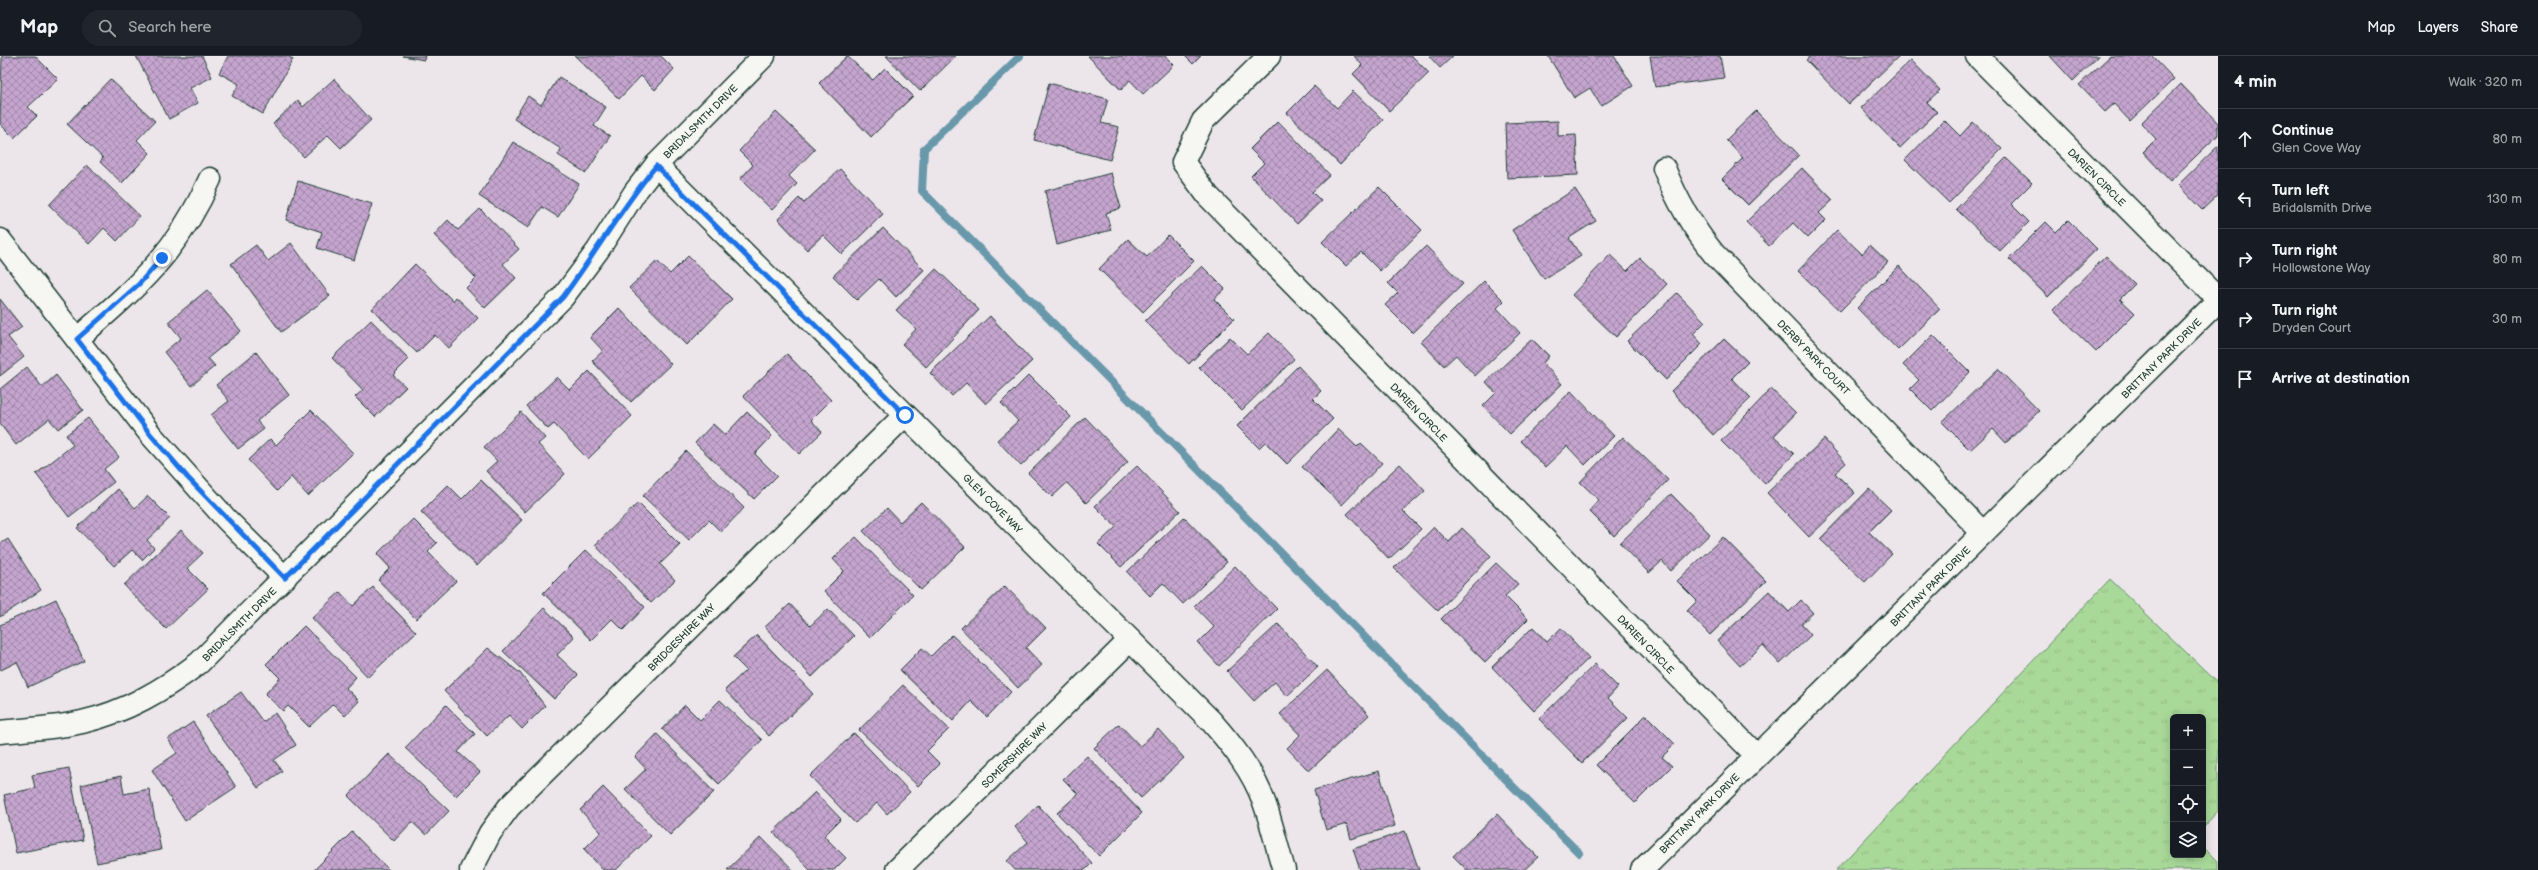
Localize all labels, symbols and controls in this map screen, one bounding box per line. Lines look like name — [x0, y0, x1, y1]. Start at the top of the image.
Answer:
search box — [82, 10, 362, 46]
text: Map — [20, 16, 58, 39]
icon: search — [96, 17, 118, 39]
text: Search here — [128, 18, 211, 37]
text: Map — [2367, 19, 2395, 36]
text: Layers — [2417, 19, 2459, 36]
text: Share — [2481, 19, 2518, 36]
text: 4 min — [2234, 72, 2277, 92]
text: Walk · 320 m — [2448, 74, 2522, 90]
street label: BRIDALSMITH DRIVE — [661, 82, 741, 161]
text: Continue — [2272, 121, 2334, 140]
icon: ahead — [2234, 128, 2256, 150]
text: 80 m — [2493, 131, 2522, 147]
text: Glen Cove Way — [2272, 140, 2361, 156]
street label: DARIEN CIRCLE — [2065, 146, 2128, 209]
text: Turn left — [2272, 181, 2329, 200]
icon: left — [2234, 188, 2256, 210]
text: 130 m — [2487, 191, 2522, 207]
text: Bridalsmith Drive — [2272, 200, 2372, 216]
text: Turn right — [2272, 241, 2337, 260]
icon: right — [2234, 248, 2256, 270]
route end — [153, 249, 171, 267]
text: 80 m — [2493, 251, 2522, 267]
text: Hollowstone Way — [2272, 260, 2370, 276]
text: Turn right — [2272, 301, 2337, 320]
icon: right — [2234, 308, 2256, 330]
text: 30 m — [2492, 311, 2522, 327]
street label: BRITTANY PARK DRIVE — [2119, 316, 2205, 401]
street label: DERBY PARK COURT — [1774, 318, 1852, 398]
text: Dryden Court — [2272, 320, 2351, 336]
icon: arrive — [2234, 368, 2256, 390]
text: Arrive at destination — [2272, 369, 2410, 388]
street label: DARIEN CIRCLE — [1387, 381, 1450, 445]
route start — [896, 406, 914, 424]
street label: GLEN COVE WAY — [960, 472, 1025, 536]
street label: BRITTANY PARK DRIVE — [1888, 544, 1974, 629]
street label: BRIDALSMITH DRIVE — [200, 585, 280, 664]
street label: BRIDGESHIRE WAY — [646, 601, 718, 674]
street label: DARIEN CIRCLE — [1614, 613, 1677, 677]
map controls — [2170, 714, 2206, 858]
button: + — [2170, 714, 2206, 750]
street label: SOMERSHIRE WAY — [979, 720, 1050, 791]
button: − — [2170, 750, 2206, 786]
street label: BRITTANY PARK DRIVE — [1657, 771, 1743, 856]
button: locate — [2170, 786, 2206, 822]
button: layers — [2170, 822, 2206, 858]

